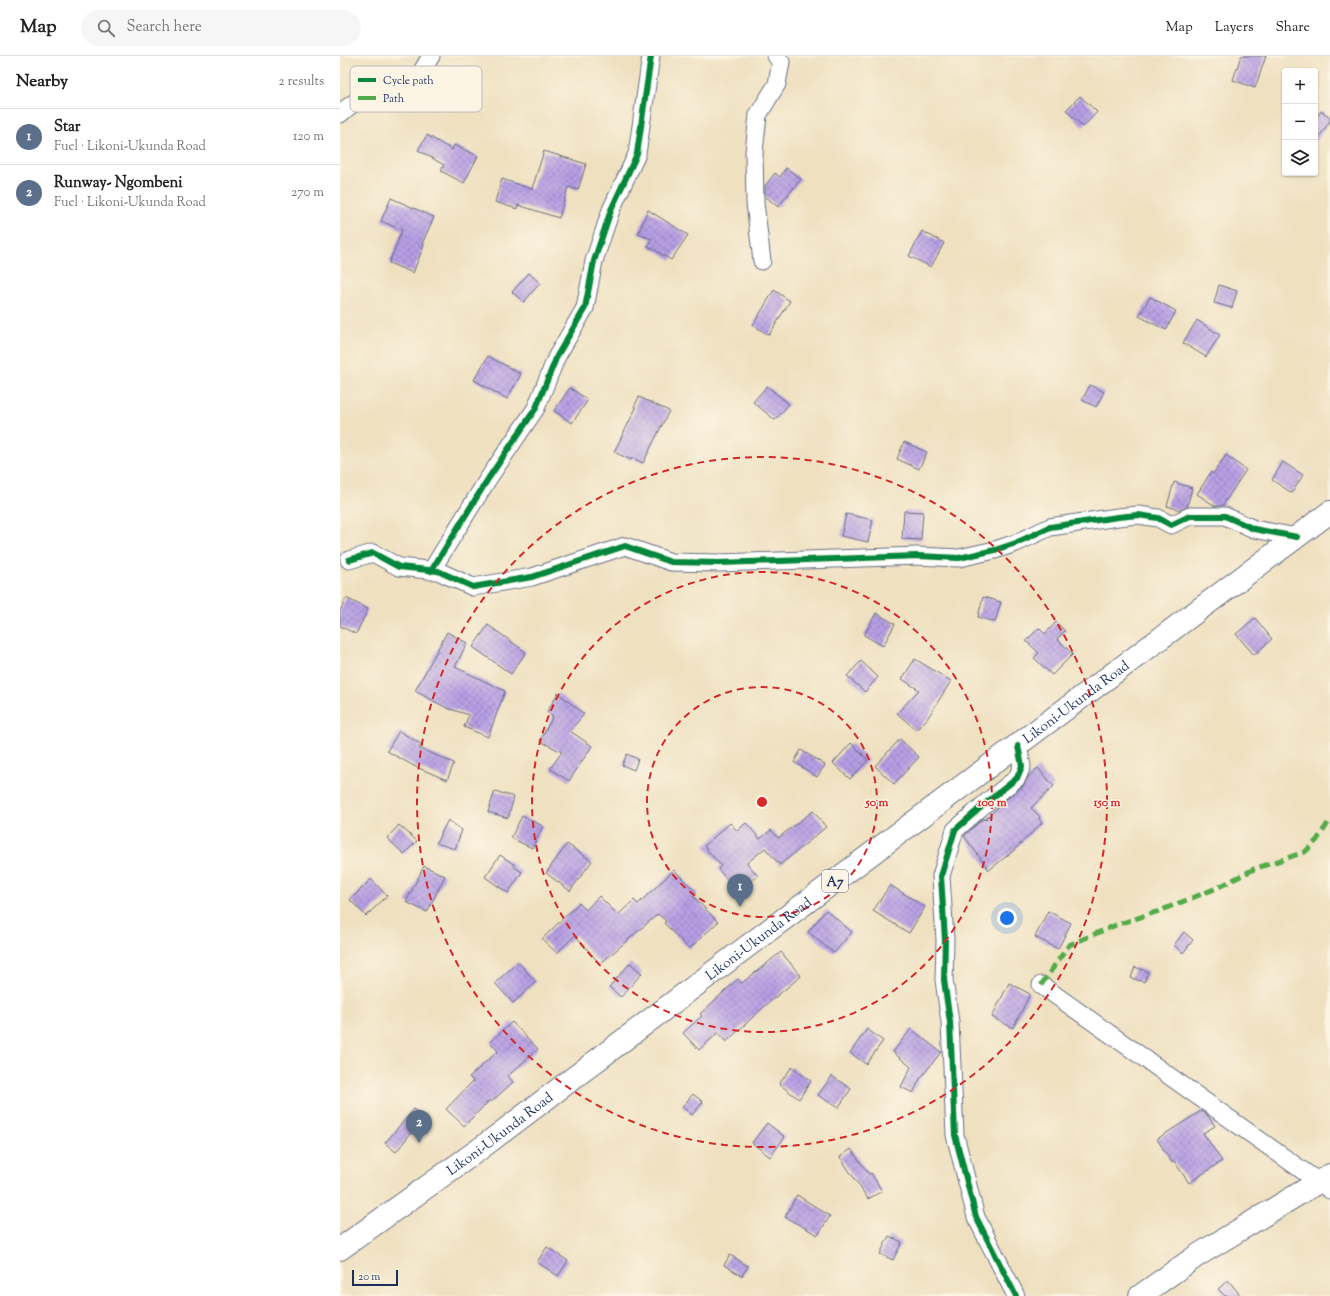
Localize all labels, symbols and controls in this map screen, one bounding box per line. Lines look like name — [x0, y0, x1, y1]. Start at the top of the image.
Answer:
search box — [81, 10, 361, 46]
text: Map — [20, 14, 57, 41]
icon: search — [95, 17, 117, 39]
text: Search here — [127, 17, 202, 38]
text: Map — [1166, 18, 1193, 38]
text: Layers — [1215, 18, 1253, 38]
text: Share — [1275, 18, 1310, 38]
legend — [350, 66, 482, 112]
map controls — [1282, 68, 1318, 176]
button: + — [1282, 68, 1318, 104]
text: Nearby — [16, 70, 68, 94]
text: 2 results — [279, 73, 324, 91]
text: Cycle path — [383, 73, 434, 89]
text: Path — [383, 91, 405, 107]
button: − — [1282, 104, 1318, 140]
text: Star — [54, 117, 80, 138]
text: 1 — [27, 128, 31, 146]
text: 120 m — [293, 128, 324, 146]
text: Fuel · Likoni-Ukunda Road — [54, 138, 206, 156]
button: layers — [1282, 140, 1318, 176]
text: Runway- Ngombeni — [54, 173, 183, 194]
text: 2 — [26, 184, 32, 202]
text: 270 m — [291, 184, 324, 202]
text: Fuel · Likoni-Ukunda Road — [54, 194, 206, 212]
street label: Likoni-Ukunda Road — [1019, 657, 1134, 750]
text: 50 m — [865, 794, 889, 812]
text: 100 m — [976, 794, 1007, 812]
text: 150 m — [1092, 794, 1121, 812]
centre of rings — [755, 795, 769, 809]
road number: A7 — [822, 870, 848, 892]
pin: 1 — [727, 874, 753, 907]
street label: Likoni-Ukunda Road — [702, 893, 817, 986]
your location — [997, 908, 1017, 928]
street label: Likoni-Ukunda Road — [443, 1089, 558, 1181]
pin: 2 — [406, 1110, 432, 1143]
scale bar — [352, 1268, 398, 1287]
text: 20 m — [358, 1269, 380, 1285]

